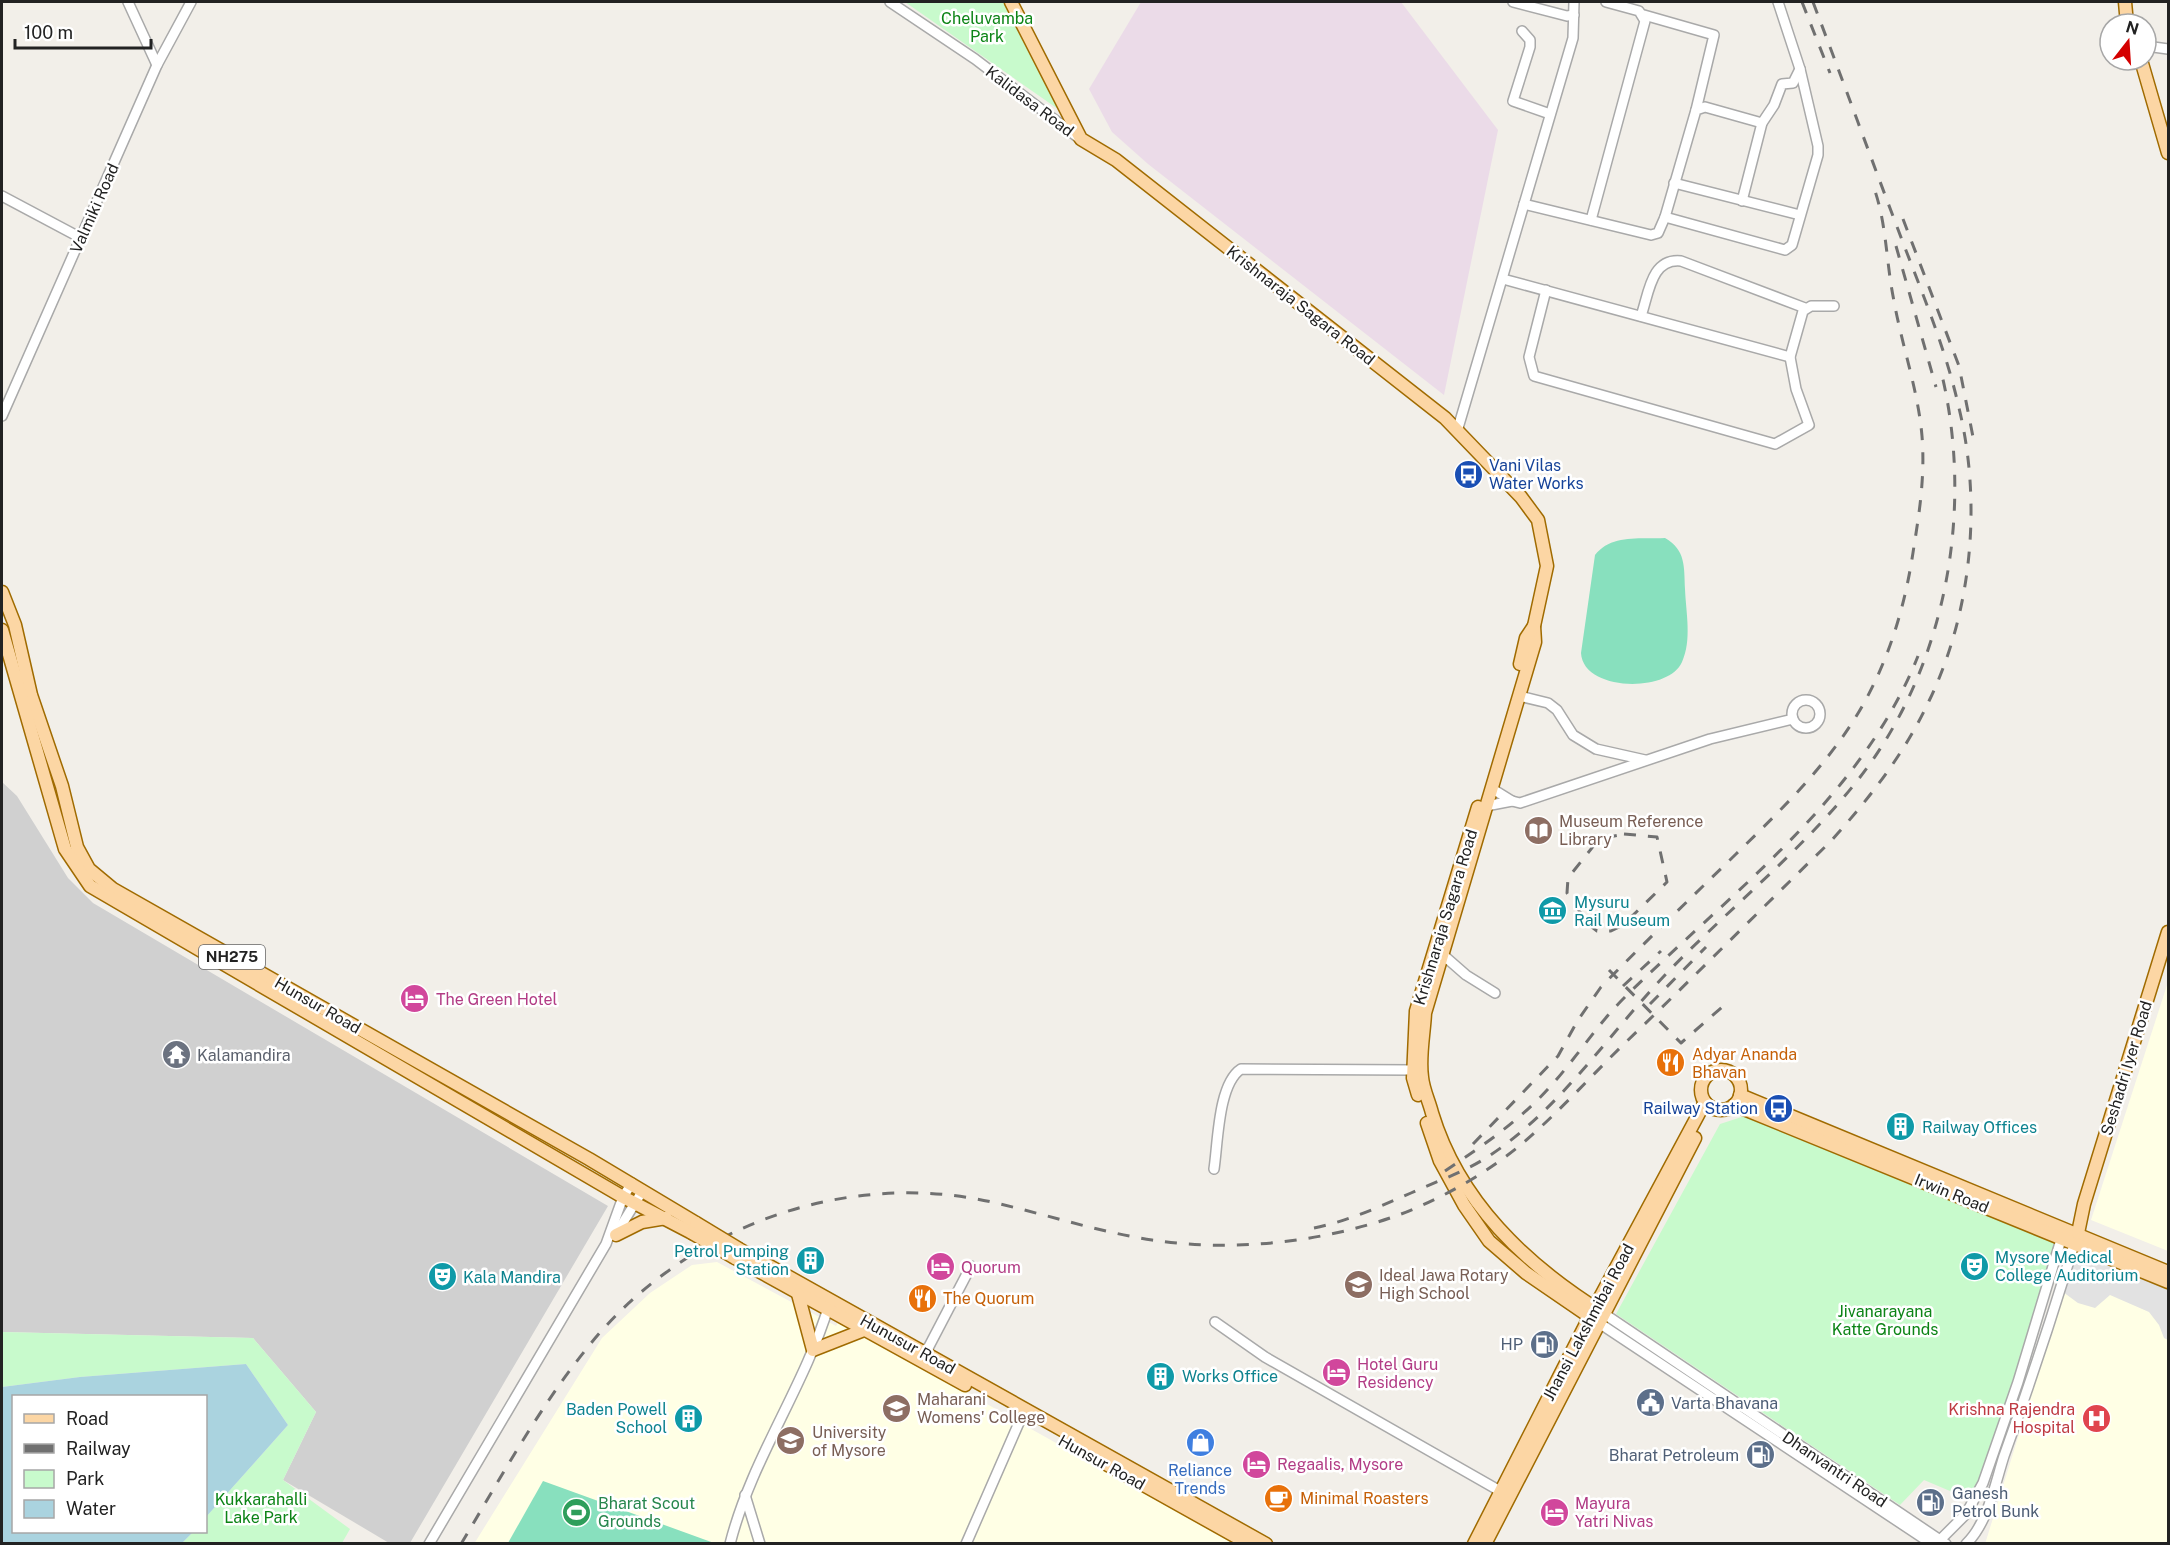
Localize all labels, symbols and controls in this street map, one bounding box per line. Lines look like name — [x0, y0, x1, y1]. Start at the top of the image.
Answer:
park label: Cheluvamba Park — [941, 9, 1033, 46]
scale bar — [15, 12, 152, 50]
north arrow — [2098, 12, 2158, 72]
text: N — [2123, 17, 2141, 39]
text: 100 m — [24, 22, 73, 43]
street label: Kalidasa Road — [982, 62, 1078, 141]
street label: Valmiki Road — [66, 160, 123, 256]
street label: Krishnaraja Sagara Road — [1223, 242, 1379, 369]
place label: Vani Vilas Water Works — [1489, 456, 1584, 493]
bus stop icon: Vani Vilas Water Works — [1452, 458, 1484, 490]
place label: Museum Reference Library — [1559, 812, 1703, 849]
library icon: Museum Reference Library — [1522, 814, 1554, 846]
street label: Krishnaraja Sagara Road — [1410, 827, 1481, 1007]
place label: Mysuru Rail Museum — [1574, 893, 1670, 930]
museum icon: Mysuru Rail Museum — [1537, 895, 1569, 927]
road number: NH275 — [199, 945, 265, 969]
street label: Hunsur Road — [271, 973, 364, 1038]
hotel icon: The Green Hotel — [399, 983, 431, 1015]
place label: The Green Hotel — [436, 990, 558, 1009]
street label: Seshadri Iyer Road — [2097, 999, 2156, 1138]
temple icon: Kalamandira — [160, 1039, 192, 1071]
place label: Adyar Ananda Bhavan — [1692, 1045, 1797, 1082]
place label: Kalamandira — [197, 1046, 291, 1065]
restaurant icon: Adyar Ananda Bhavan — [1655, 1047, 1687, 1079]
bus stop icon: Railway Station — [1763, 1092, 1795, 1124]
place label: Railway Station — [1643, 1099, 1758, 1118]
building icon: Railway Offices — [1885, 1111, 1917, 1143]
place label: Railway Offices — [1922, 1118, 2037, 1137]
street label: Irwin Road — [1912, 1170, 1992, 1217]
street label: Jhansi Lakshmibai Road — [1539, 1240, 1638, 1404]
place label: Petrol Pumping Station — [674, 1242, 789, 1279]
building icon: Petrol Pumping Station — [794, 1244, 826, 1276]
place label: Mysore Medical College Auditorium — [1995, 1248, 2138, 1285]
theatre icon: Mysore Medical College Auditorium — [1958, 1250, 1990, 1282]
hotel icon: Quorum — [924, 1251, 956, 1283]
place label: Quorum — [961, 1258, 1021, 1277]
theatre icon: Kala Mandira — [426, 1261, 458, 1293]
place label: Ideal Jawa Rotary High School — [1379, 1266, 1509, 1303]
place label: Kala Mandira — [463, 1268, 561, 1287]
school or university icon: Ideal Jawa Rotary High School — [1342, 1268, 1374, 1300]
restaurant icon: The Quorum — [906, 1282, 938, 1314]
place label: The Quorum — [943, 1289, 1034, 1308]
park label: Jivanarayana Katte Grounds — [1832, 1302, 1938, 1339]
street label: Hunusur Road — [857, 1311, 959, 1378]
fuel station icon: HP — [1528, 1328, 1560, 1360]
place label: HP — [1501, 1335, 1523, 1354]
place label: Hotel Guru Residency — [1357, 1355, 1438, 1392]
hotel icon: Hotel Guru Residency — [1320, 1357, 1352, 1389]
building icon: Works Office — [1145, 1360, 1177, 1392]
place label: Works Office — [1182, 1367, 1278, 1386]
public building icon: Varta Bhavana — [1634, 1387, 1666, 1419]
place label: Maharani Womens' College — [917, 1390, 1045, 1427]
school or university icon: Maharani Womens' College — [880, 1392, 912, 1424]
place label: Varta Bhavana — [1671, 1394, 1778, 1413]
legend — [12, 1395, 207, 1533]
place label: Baden Powell School — [566, 1400, 667, 1437]
place label: Krishna Rajendra Hospital — [1948, 1400, 2075, 1437]
building icon: Baden Powell School — [672, 1402, 704, 1434]
hospital icon: Krishna Rajendra Hospital — [2080, 1402, 2112, 1434]
text: Road — [66, 1408, 109, 1429]
place label: University of Mysore — [812, 1423, 887, 1460]
school or university icon: University of Mysore — [775, 1425, 807, 1457]
shop icon: Reliance Trends — [1184, 1426, 1216, 1458]
street label: Dhanvantri Road — [1779, 1427, 1891, 1511]
street label: Hunsur Road — [1055, 1431, 1148, 1494]
text: Railway — [66, 1438, 131, 1459]
fuel station icon: Bharat Petroleum — [1744, 1439, 1776, 1471]
place label: Bharat Petroleum — [1609, 1446, 1739, 1465]
hotel icon: Regaalis, Mysore — [1240, 1448, 1272, 1480]
place label: Regaalis, Mysore — [1277, 1455, 1403, 1474]
place label: Reliance Trends — [1168, 1461, 1232, 1498]
text: Park — [66, 1468, 104, 1489]
cafe icon: Minimal Roasters — [1263, 1482, 1295, 1514]
place label: Ganesh Petrol Bunk — [1952, 1484, 2039, 1521]
fuel station icon: Ganesh Petrol Bunk — [1915, 1486, 1947, 1518]
place label: Minimal Roasters — [1300, 1489, 1428, 1508]
park label: Kukkarahalli Lake Park — [215, 1490, 307, 1527]
place label: Bharat Scout Grounds — [598, 1494, 695, 1531]
place label: Mayura Yatri Nivas — [1575, 1494, 1653, 1531]
sports icon: Bharat Scout Grounds — [561, 1496, 593, 1528]
hotel icon: Mayura Yatri Nivas — [1538, 1496, 1570, 1528]
text: Water — [66, 1498, 116, 1519]

